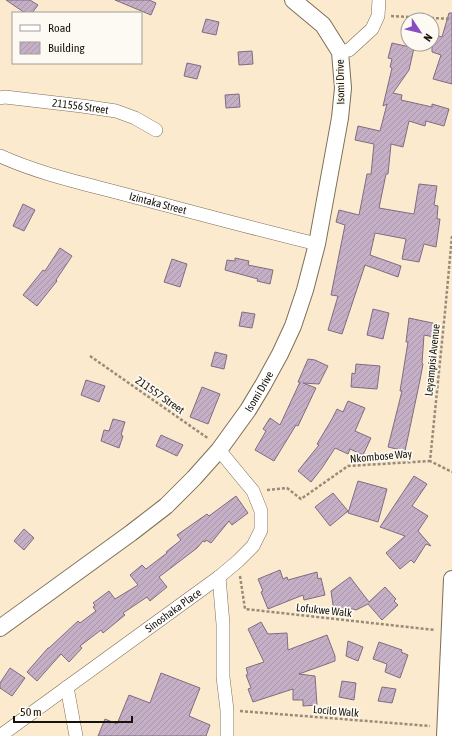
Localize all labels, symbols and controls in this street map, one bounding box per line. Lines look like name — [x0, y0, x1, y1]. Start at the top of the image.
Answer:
legend — [12, 12, 142, 64]
north arrow — [400, 12, 440, 52]
text: Road — [48, 21, 71, 35]
text: N — [421, 32, 435, 44]
text: Building — [48, 41, 86, 55]
street label: Isomi Drive — [334, 59, 346, 105]
street label: 211556 Street — [52, 97, 109, 116]
street label: Izintaka Street — [128, 190, 188, 216]
street label: Leyampisi Avenue — [422, 323, 442, 397]
street label: Isomi Drive — [242, 369, 275, 414]
street label: 211557 Street — [133, 374, 187, 416]
street label: Nkombose Way — [349, 447, 413, 465]
street label: Sinoshaka Place — [143, 586, 203, 635]
street label: Lofukwe Walk — [295, 601, 353, 619]
scale bar — [14, 698, 132, 724]
street label: Locilo Walk — [313, 703, 360, 719]
text: 50 m — [20, 705, 42, 719]

